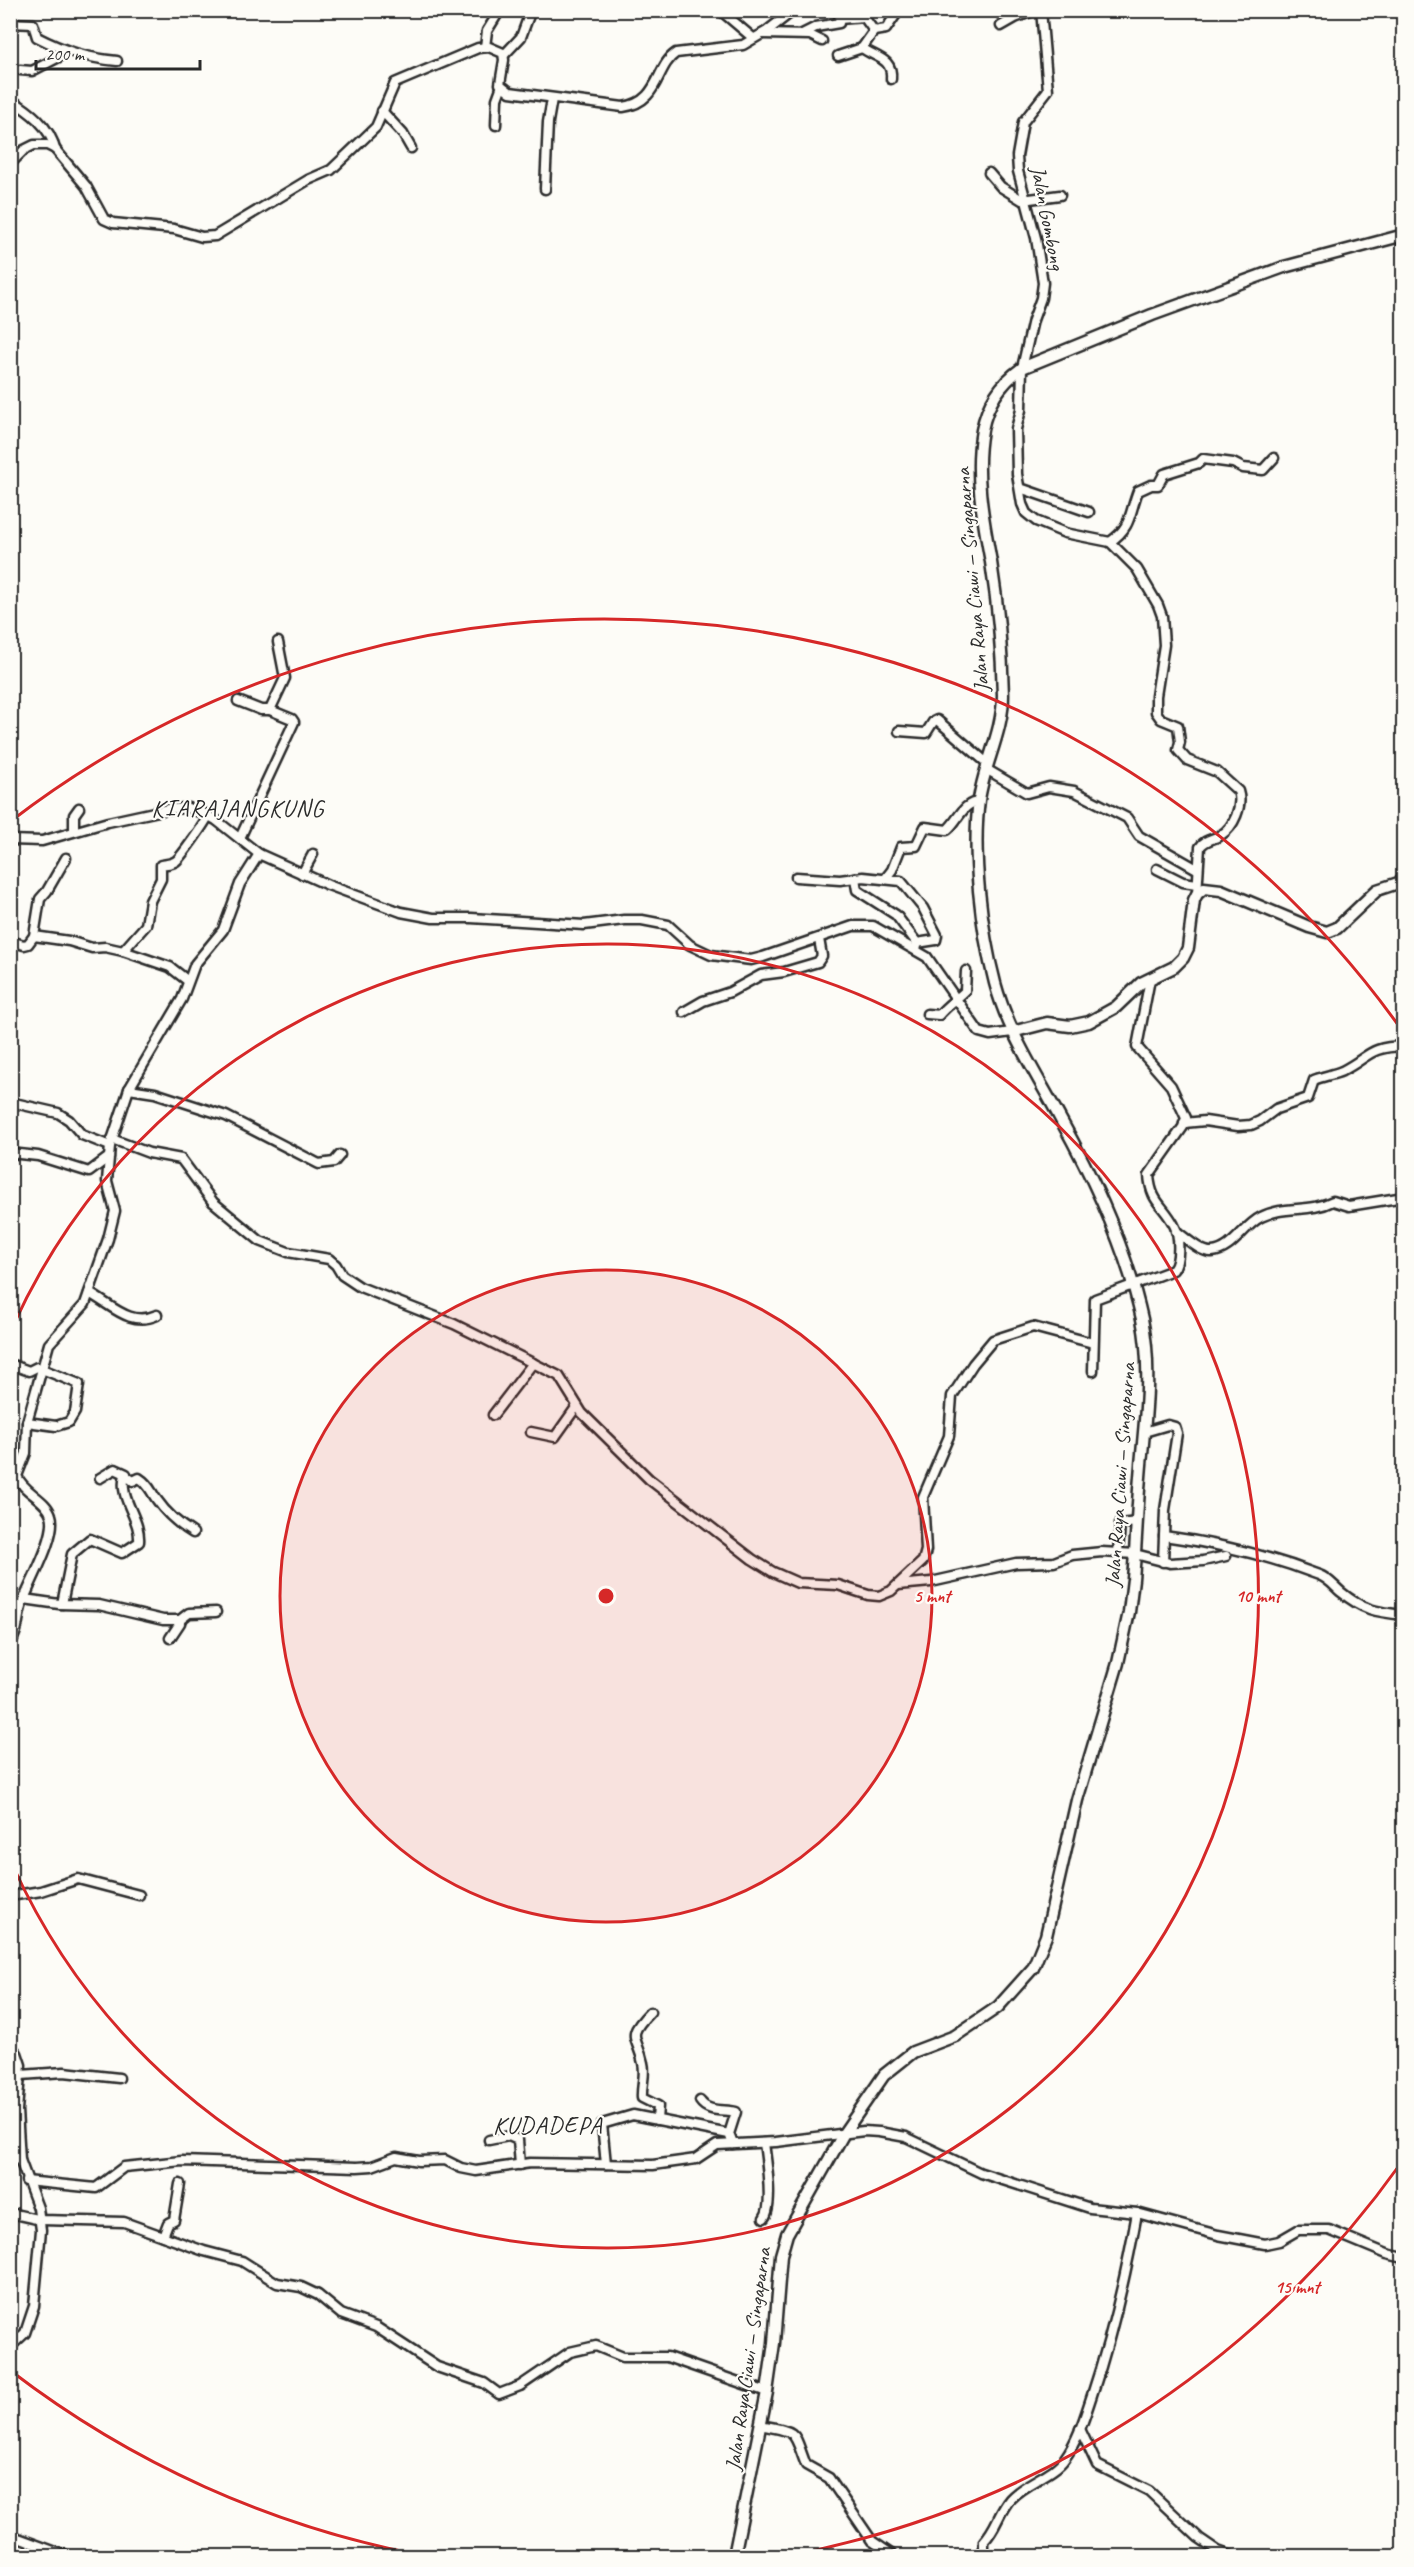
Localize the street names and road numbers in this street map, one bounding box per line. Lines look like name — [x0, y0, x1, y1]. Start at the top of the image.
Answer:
street label: Jalan Gombong — [1025, 163, 1071, 274]
street label: Jalan Raya Ciawi — Singaparna — [949, 465, 995, 694]
street label: Jalan Raya Ciawi — Singaparna — [1099, 1360, 1141, 1589]
street label: Jalan Raya Ciawi — Singaparna — [719, 2244, 777, 2473]

